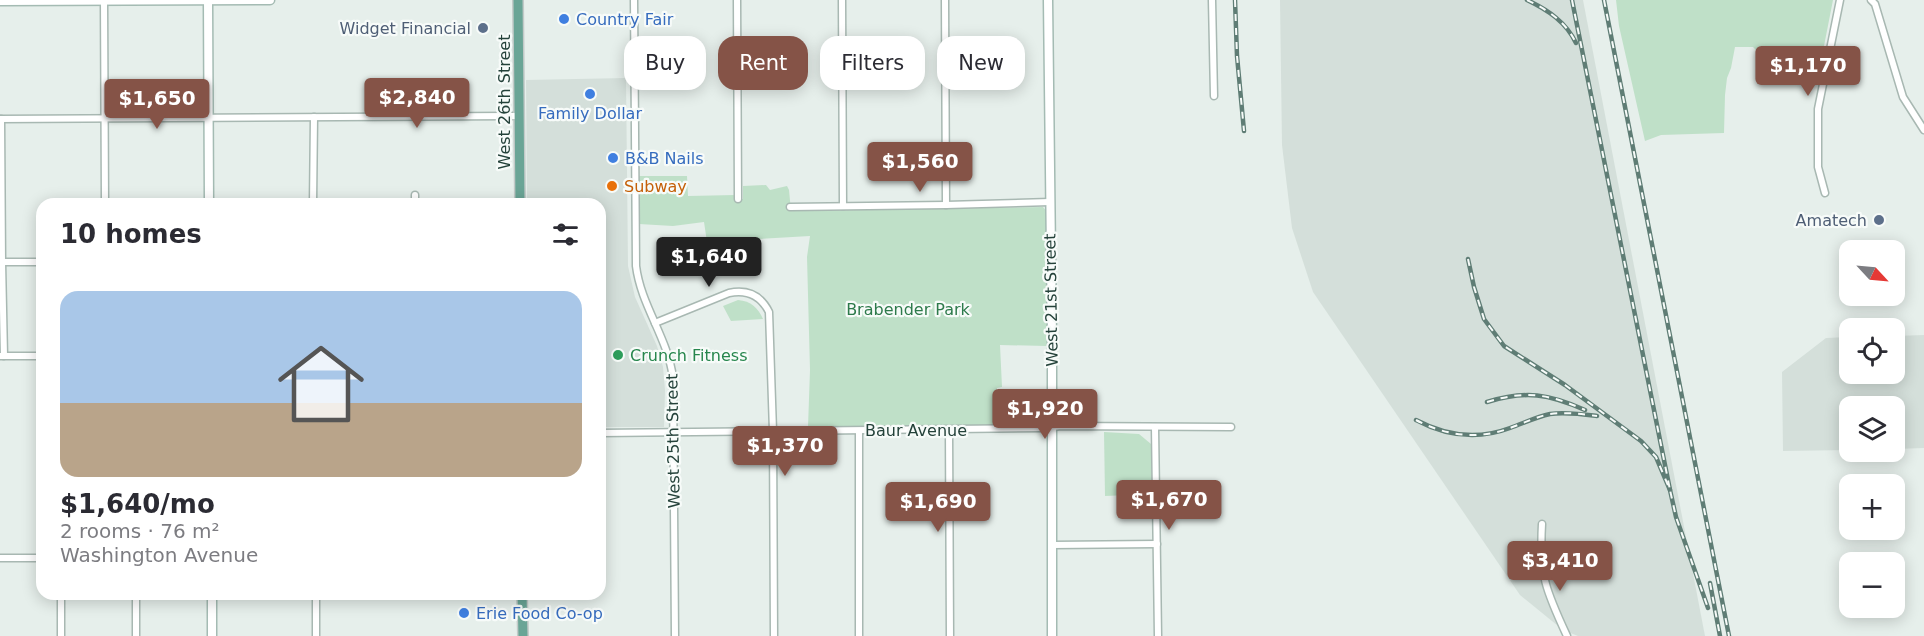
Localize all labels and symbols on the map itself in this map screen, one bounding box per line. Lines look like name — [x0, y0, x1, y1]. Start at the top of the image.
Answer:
place label: Country Fair — [576, 10, 674, 29]
marker: Country Fair — [557, 12, 571, 26]
place label: Widget Financial — [340, 19, 471, 38]
marker: Widget Financial — [476, 21, 490, 35]
street label: West 26th Street — [495, 35, 514, 169]
pin: $1,170 — [1759, 46, 1857, 97]
pin: $2,840 — [368, 78, 466, 129]
pin: $1,650 — [108, 79, 206, 130]
marker: Family Dollar — [583, 87, 597, 101]
place label: Family Dollar — [538, 104, 642, 123]
pin: $1,560 — [871, 142, 969, 193]
place label: B&B Nails — [625, 149, 704, 168]
marker: B&B Nails — [606, 151, 620, 165]
place label: Subway — [624, 177, 687, 196]
marker: Subway — [605, 179, 619, 193]
place label: Amatech — [1796, 211, 1867, 230]
marker: Amatech — [1872, 213, 1886, 227]
street label: West 21st Street — [1040, 233, 1062, 367]
pin: $1,640 — [660, 237, 758, 288]
north arrow — [1839, 240, 1905, 306]
park label: Brabender Park — [846, 300, 971, 319]
place label: Crunch Fitness — [630, 346, 747, 365]
marker: Crunch Fitness — [611, 348, 625, 362]
street label: West 25th Street — [662, 373, 684, 509]
pin: $1,920 — [996, 389, 1094, 440]
street label: Baur Avenue — [865, 421, 967, 440]
pin: $1,370 — [736, 426, 834, 477]
pin: $1,670 — [1120, 480, 1218, 531]
pin: $1,690 — [889, 482, 987, 533]
pin: $3,410 — [1511, 541, 1609, 592]
place label: Erie Food Co-op — [476, 604, 603, 623]
marker: Erie Food Co-op — [457, 606, 471, 620]

